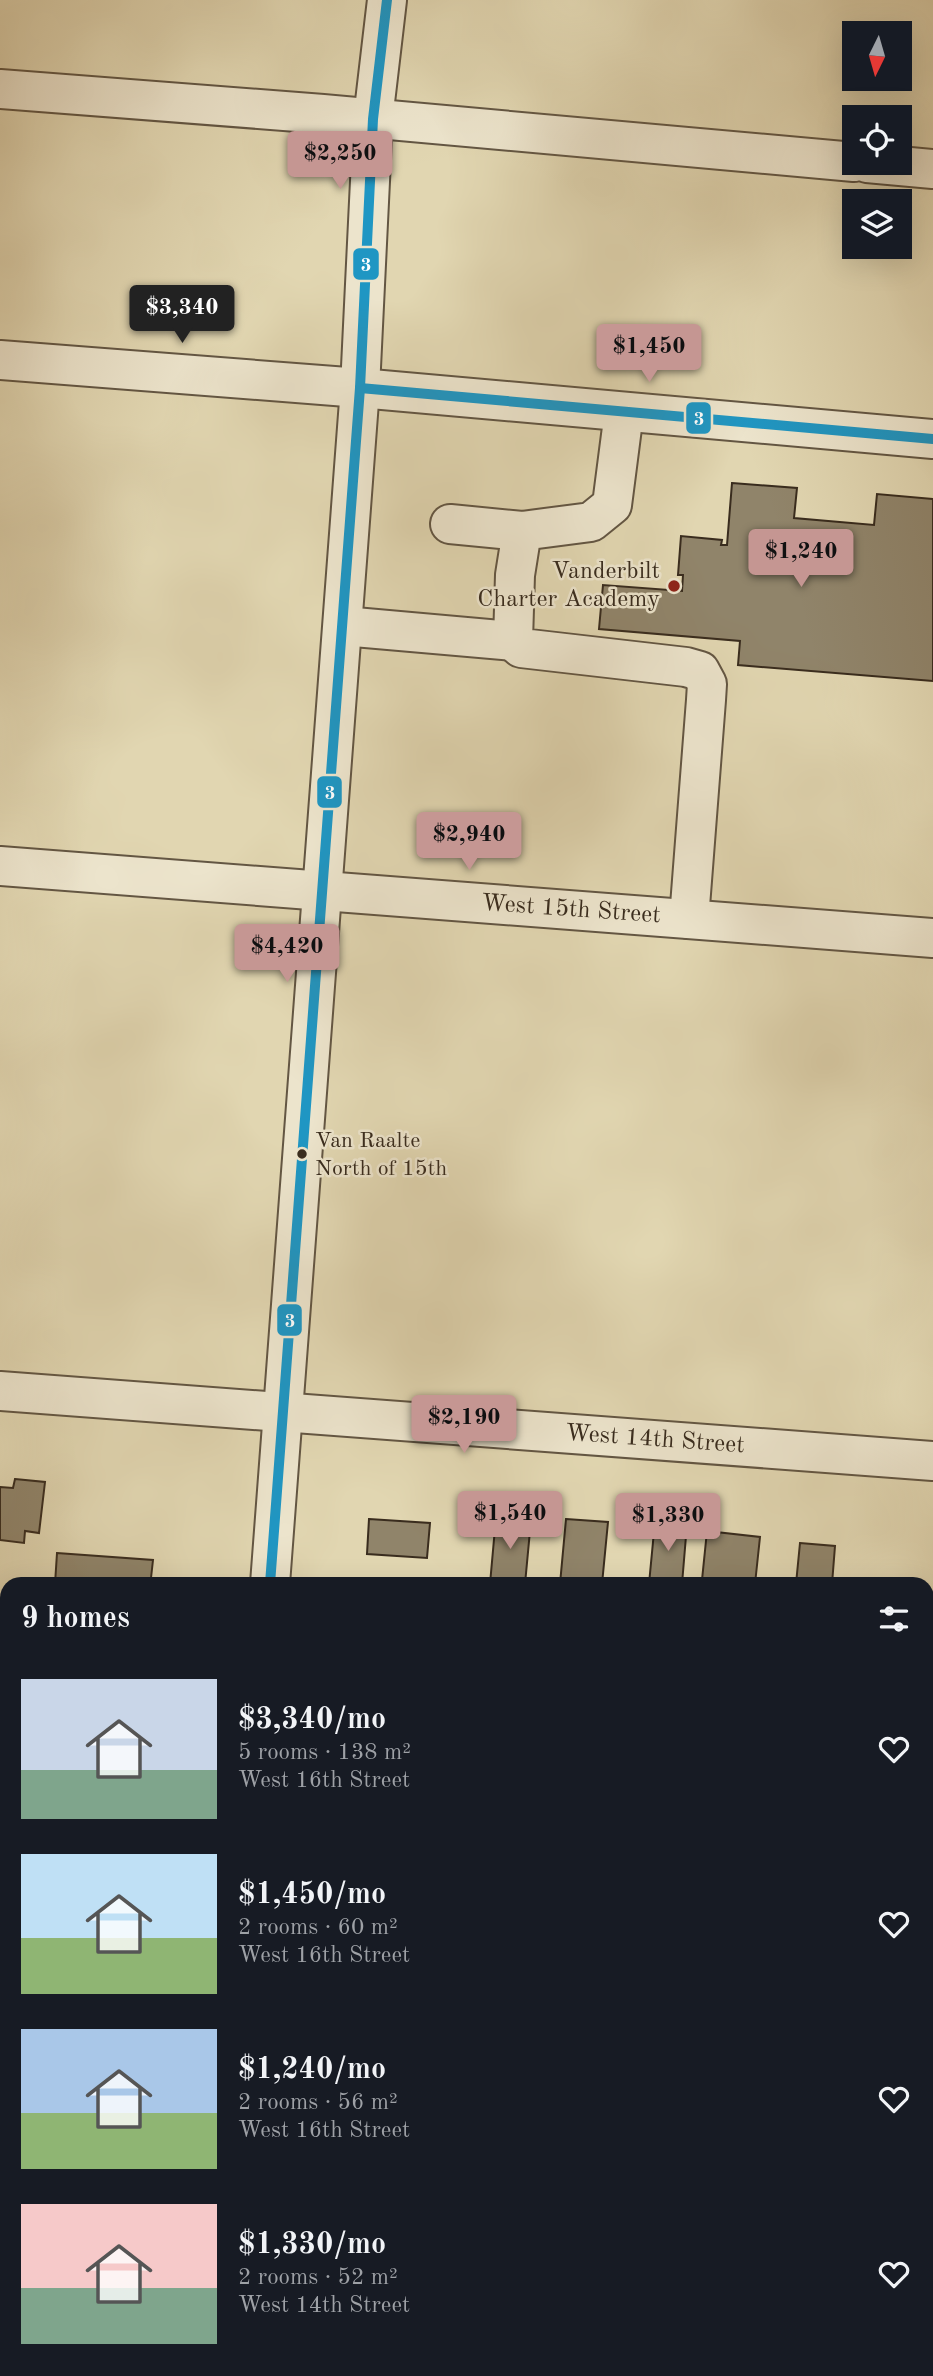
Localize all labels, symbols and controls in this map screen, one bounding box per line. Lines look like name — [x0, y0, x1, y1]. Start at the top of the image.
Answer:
north arrow — [842, 21, 912, 91]
map controls — [842, 21, 912, 259]
button: locate — [842, 105, 912, 175]
pin: $2,250 — [283, 132, 397, 191]
text: $2,250 — [303, 142, 377, 165]
button: layers — [842, 189, 912, 259]
line badge: 3 — [352, 247, 380, 281]
text: 3 — [360, 257, 372, 276]
pin: $3,340 — [125, 286, 239, 345]
text: $3,340 — [145, 296, 219, 319]
pin: $1,450 — [592, 324, 706, 384]
text: $1,450 — [612, 335, 686, 358]
line badge: 3 — [685, 401, 712, 435]
text: 3 — [693, 411, 705, 430]
pin: $1,240 — [744, 530, 858, 589]
text: $1,240 — [764, 540, 838, 563]
place label: Vanderbilt Charter Academy — [477, 560, 660, 612]
marker: Vanderbilt Charter Academy — [666, 578, 682, 594]
line badge: 3 — [316, 775, 343, 809]
text: 3 — [324, 785, 336, 804]
pin: $2,940 — [412, 812, 526, 872]
text: $2,940 — [432, 823, 506, 846]
street label: West 15th Street — [481, 892, 661, 928]
pin: $4,420 — [230, 925, 344, 984]
text: $4,420 — [250, 935, 324, 958]
place label: Van Raalte North of 15th — [315, 1130, 447, 1180]
marker: Van Raalte North of 15th — [295, 1147, 309, 1161]
line badge: 3 — [276, 1303, 303, 1337]
text: 3 — [284, 1313, 296, 1332]
pin: $2,190 — [407, 1396, 521, 1455]
text: $2,190 — [427, 1406, 501, 1429]
street label: West 14th Street — [565, 1422, 745, 1458]
pin: $1,540 — [453, 1492, 567, 1551]
pin: $1,330 — [611, 1494, 725, 1553]
text: $1,540 — [473, 1502, 547, 1525]
text: $1,330 — [631, 1504, 705, 1527]
icon: filters — [875, 1600, 913, 1638]
text: 9 homes — [21, 1604, 130, 1634]
text: $3,340/mo — [238, 1705, 386, 1735]
icon: home — [77, 1707, 161, 1791]
icon: heart — [875, 1730, 913, 1768]
text: 5 rooms · 138 m² — [238, 1741, 411, 1764]
text: West 16th Street — [238, 1769, 410, 1792]
text: $1,450/mo — [238, 1880, 386, 1910]
icon: home — [77, 1882, 161, 1966]
icon: heart — [875, 1905, 913, 1943]
text: 2 rooms · 60 m² — [238, 1916, 398, 1939]
text: West 16th Street — [238, 1944, 410, 1967]
text: $1,240/mo — [238, 2055, 386, 2085]
icon: home — [77, 2057, 161, 2141]
icon: heart — [875, 2080, 913, 2118]
text: 2 rooms · 56 m² — [238, 2091, 398, 2114]
text: West 16th Street — [238, 2119, 410, 2142]
text: $1,330/mo — [238, 2230, 386, 2260]
icon: home — [77, 2232, 161, 2316]
icon: heart — [875, 2255, 913, 2293]
text: 2 rooms · 52 m² — [238, 2266, 398, 2289]
text: West 14th Street — [238, 2294, 410, 2317]

